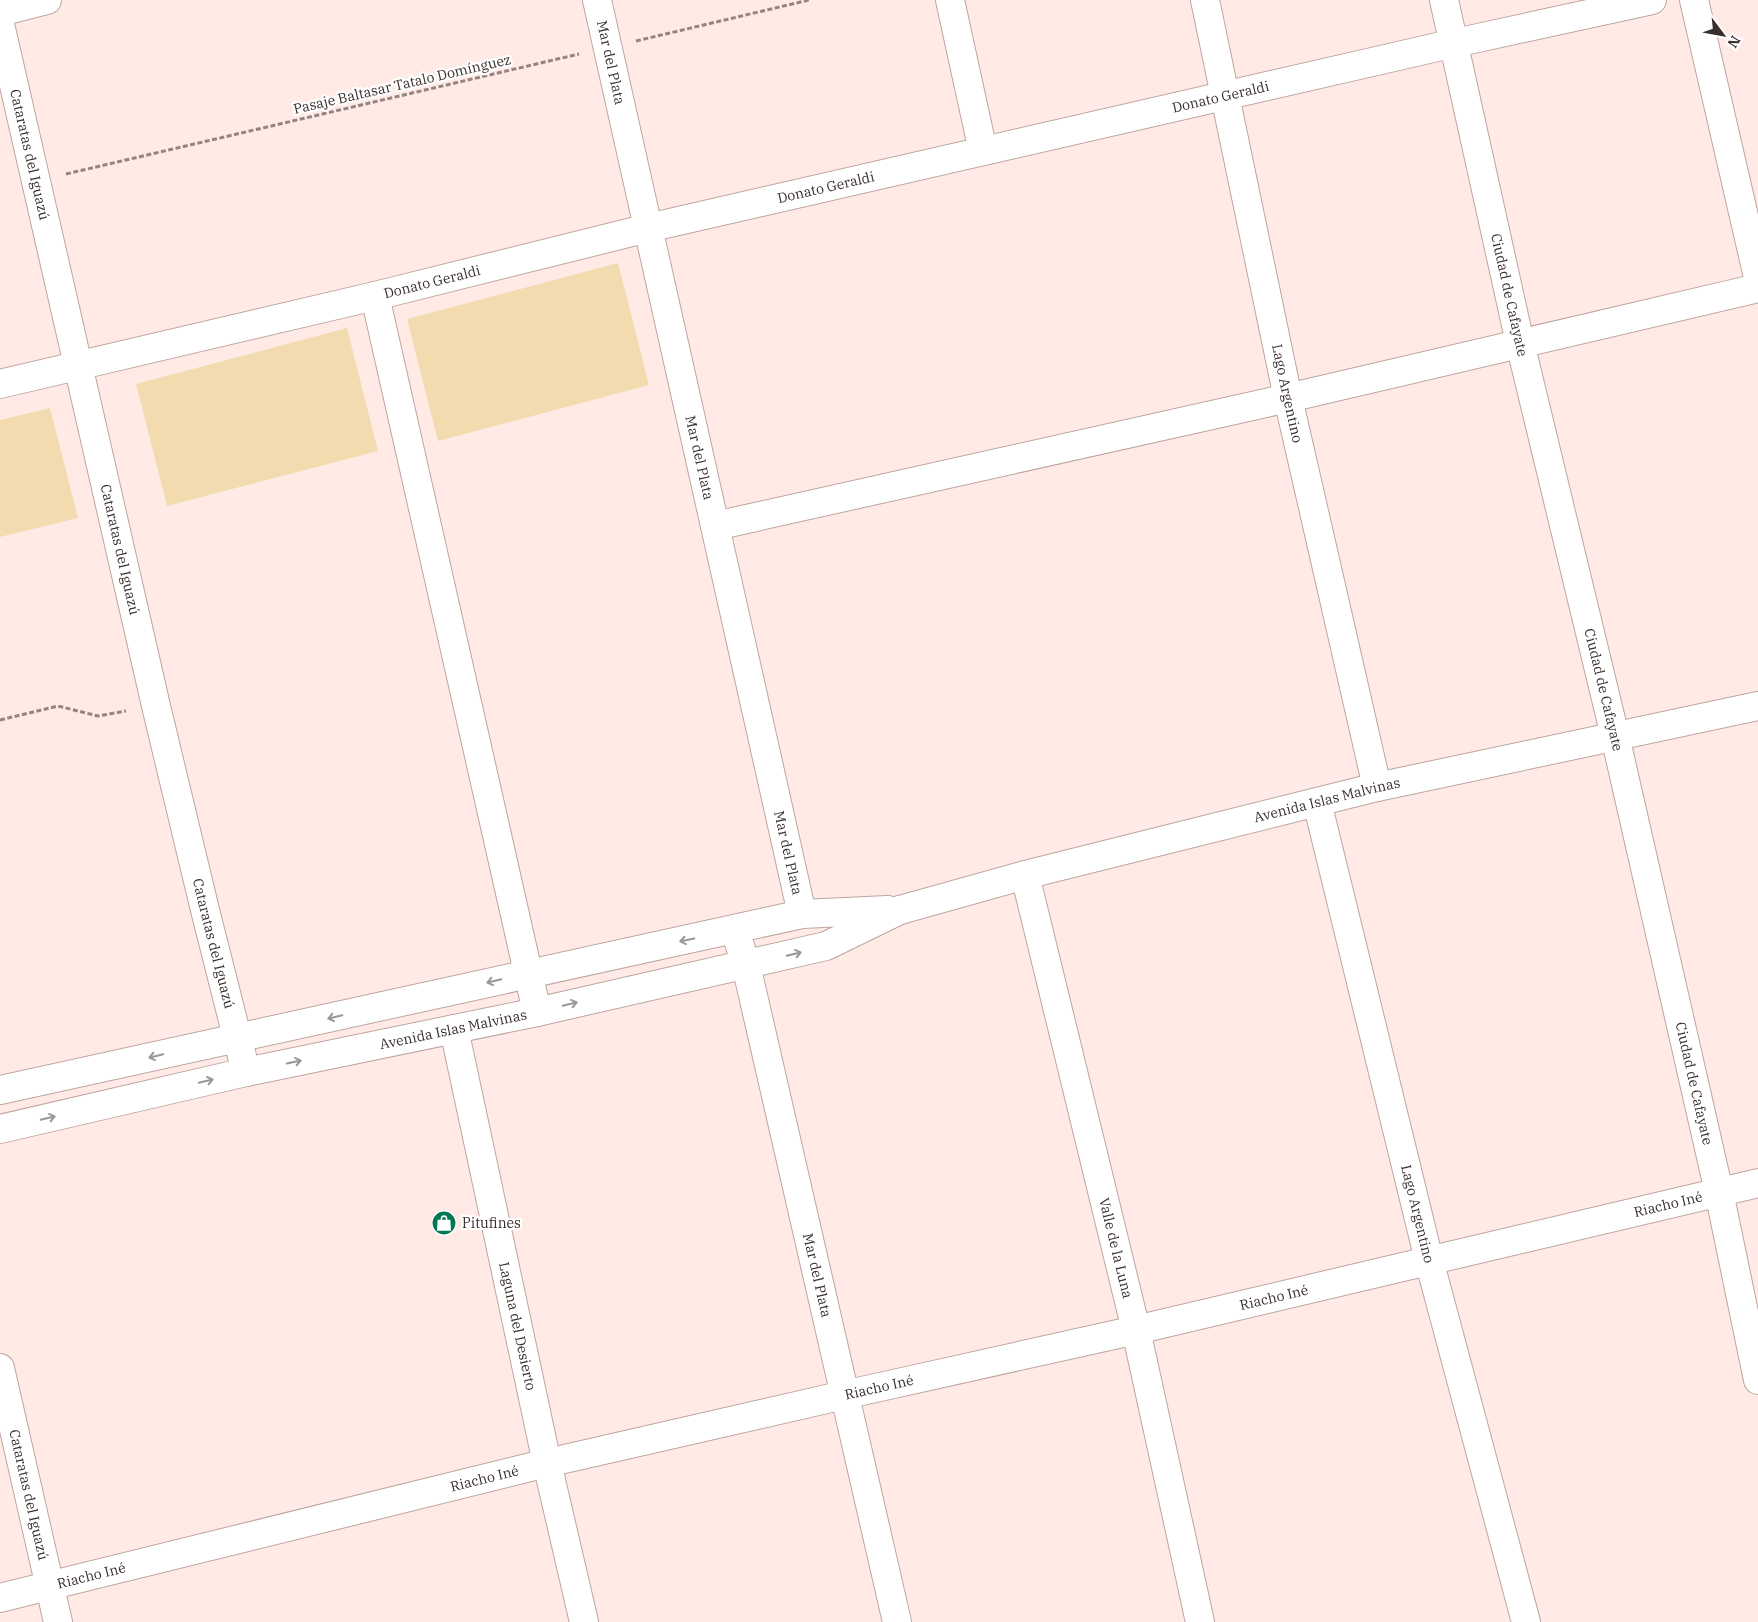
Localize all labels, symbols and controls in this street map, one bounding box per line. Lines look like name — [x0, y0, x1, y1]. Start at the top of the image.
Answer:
north arrow — [1698, 10, 1748, 60]
street label: Mar del Plata — [593, 19, 629, 107]
text: N — [1723, 32, 1745, 51]
street label: Pasaje Baltasar Tatalo Domínguez — [291, 50, 513, 118]
street label: Donato Geraldi — [1170, 77, 1271, 117]
street label: Cataratas del Iguazú — [6, 88, 54, 222]
street label: Donato Geraldi — [776, 167, 876, 207]
street label: Ciudad de Cafayate — [1487, 232, 1532, 358]
street label: Donato Geraldi — [382, 261, 482, 302]
street label: Lago Argentino — [1268, 342, 1307, 445]
street label: Mar del Plata — [681, 414, 718, 502]
street label: Cataratas del Iguazú — [97, 482, 144, 617]
street label: Ciudad de Cafayate — [1580, 627, 1627, 753]
street label: Avenida Islas Malvinas — [1252, 773, 1402, 826]
street label: Mar del Plata — [770, 809, 807, 897]
street label: Cataratas del Iguazú — [189, 877, 239, 1011]
one-way arrow — [679, 936, 695, 945]
one-way arrow — [785, 949, 801, 958]
one-way arrow — [486, 977, 502, 986]
one-way arrow — [562, 999, 578, 1008]
street label: Avenida Islas Malvinas — [378, 1005, 529, 1053]
one-way arrow — [328, 1013, 344, 1022]
street label: Ciudad de Cafayate — [1672, 1020, 1717, 1147]
one-way arrow — [148, 1052, 164, 1061]
one-way arrow — [286, 1057, 302, 1066]
one-way arrow — [197, 1076, 213, 1086]
one-way arrow — [39, 1113, 55, 1122]
street label: Lago Argentino — [1397, 1163, 1438, 1265]
street label: Riacho Iné — [1632, 1187, 1704, 1221]
street label: Valle de la Luna — [1095, 1196, 1137, 1301]
shop icon: Pitufines — [431, 1210, 457, 1236]
place label: Pitufines — [462, 1214, 521, 1232]
street label: Mar del Plata — [799, 1231, 836, 1319]
street label: Laguna del Desierto — [495, 1260, 540, 1392]
street label: Riacho Iné — [1238, 1281, 1310, 1314]
street label: Riacho Iné — [843, 1371, 915, 1404]
street label: Cataratas del Iguazú — [5, 1428, 53, 1562]
street label: Riacho Iné — [448, 1461, 521, 1496]
street label: Riacho Iné — [55, 1558, 127, 1593]

